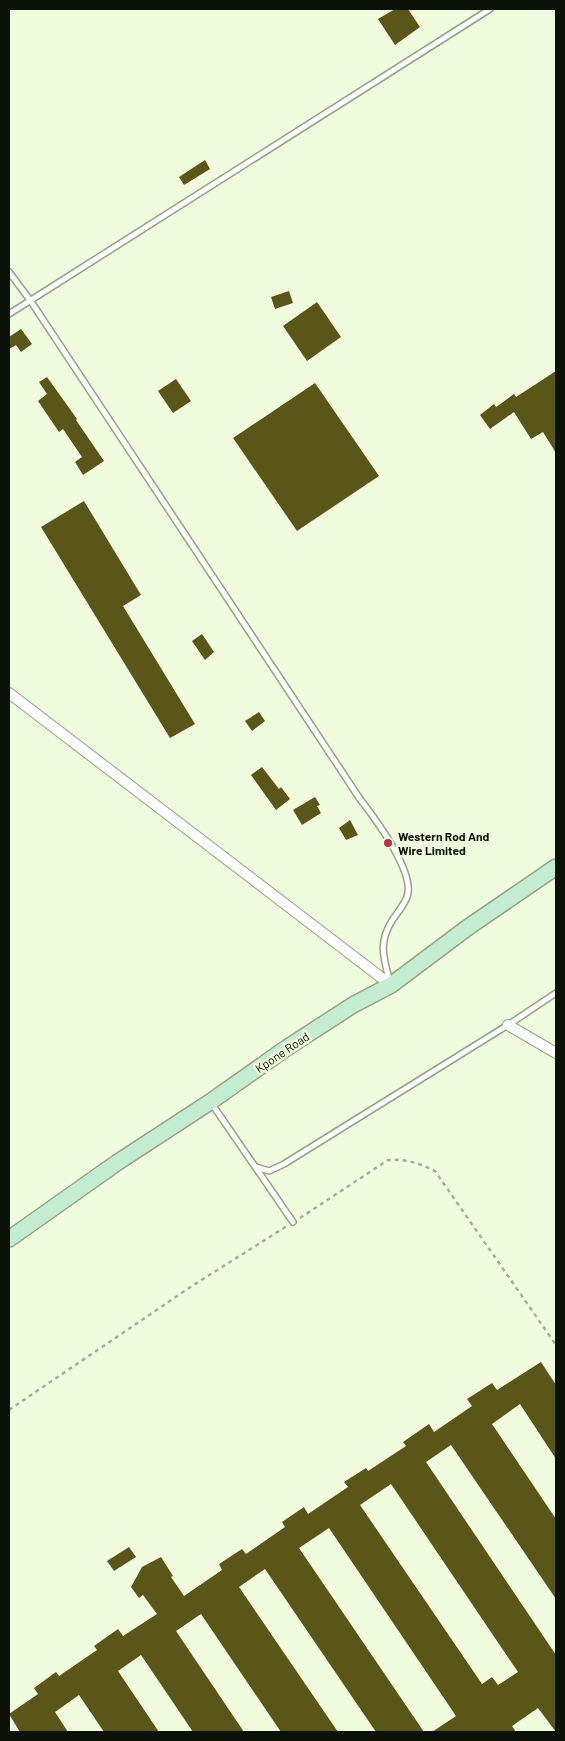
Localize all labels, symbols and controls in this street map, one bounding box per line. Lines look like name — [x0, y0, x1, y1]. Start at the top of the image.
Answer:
place label: Western Rod And Wire Limited — [398, 829, 490, 857]
marker: Western Rod And Wire Limited — [382, 837, 394, 849]
street label: Kpone Road — [252, 1029, 312, 1075]

